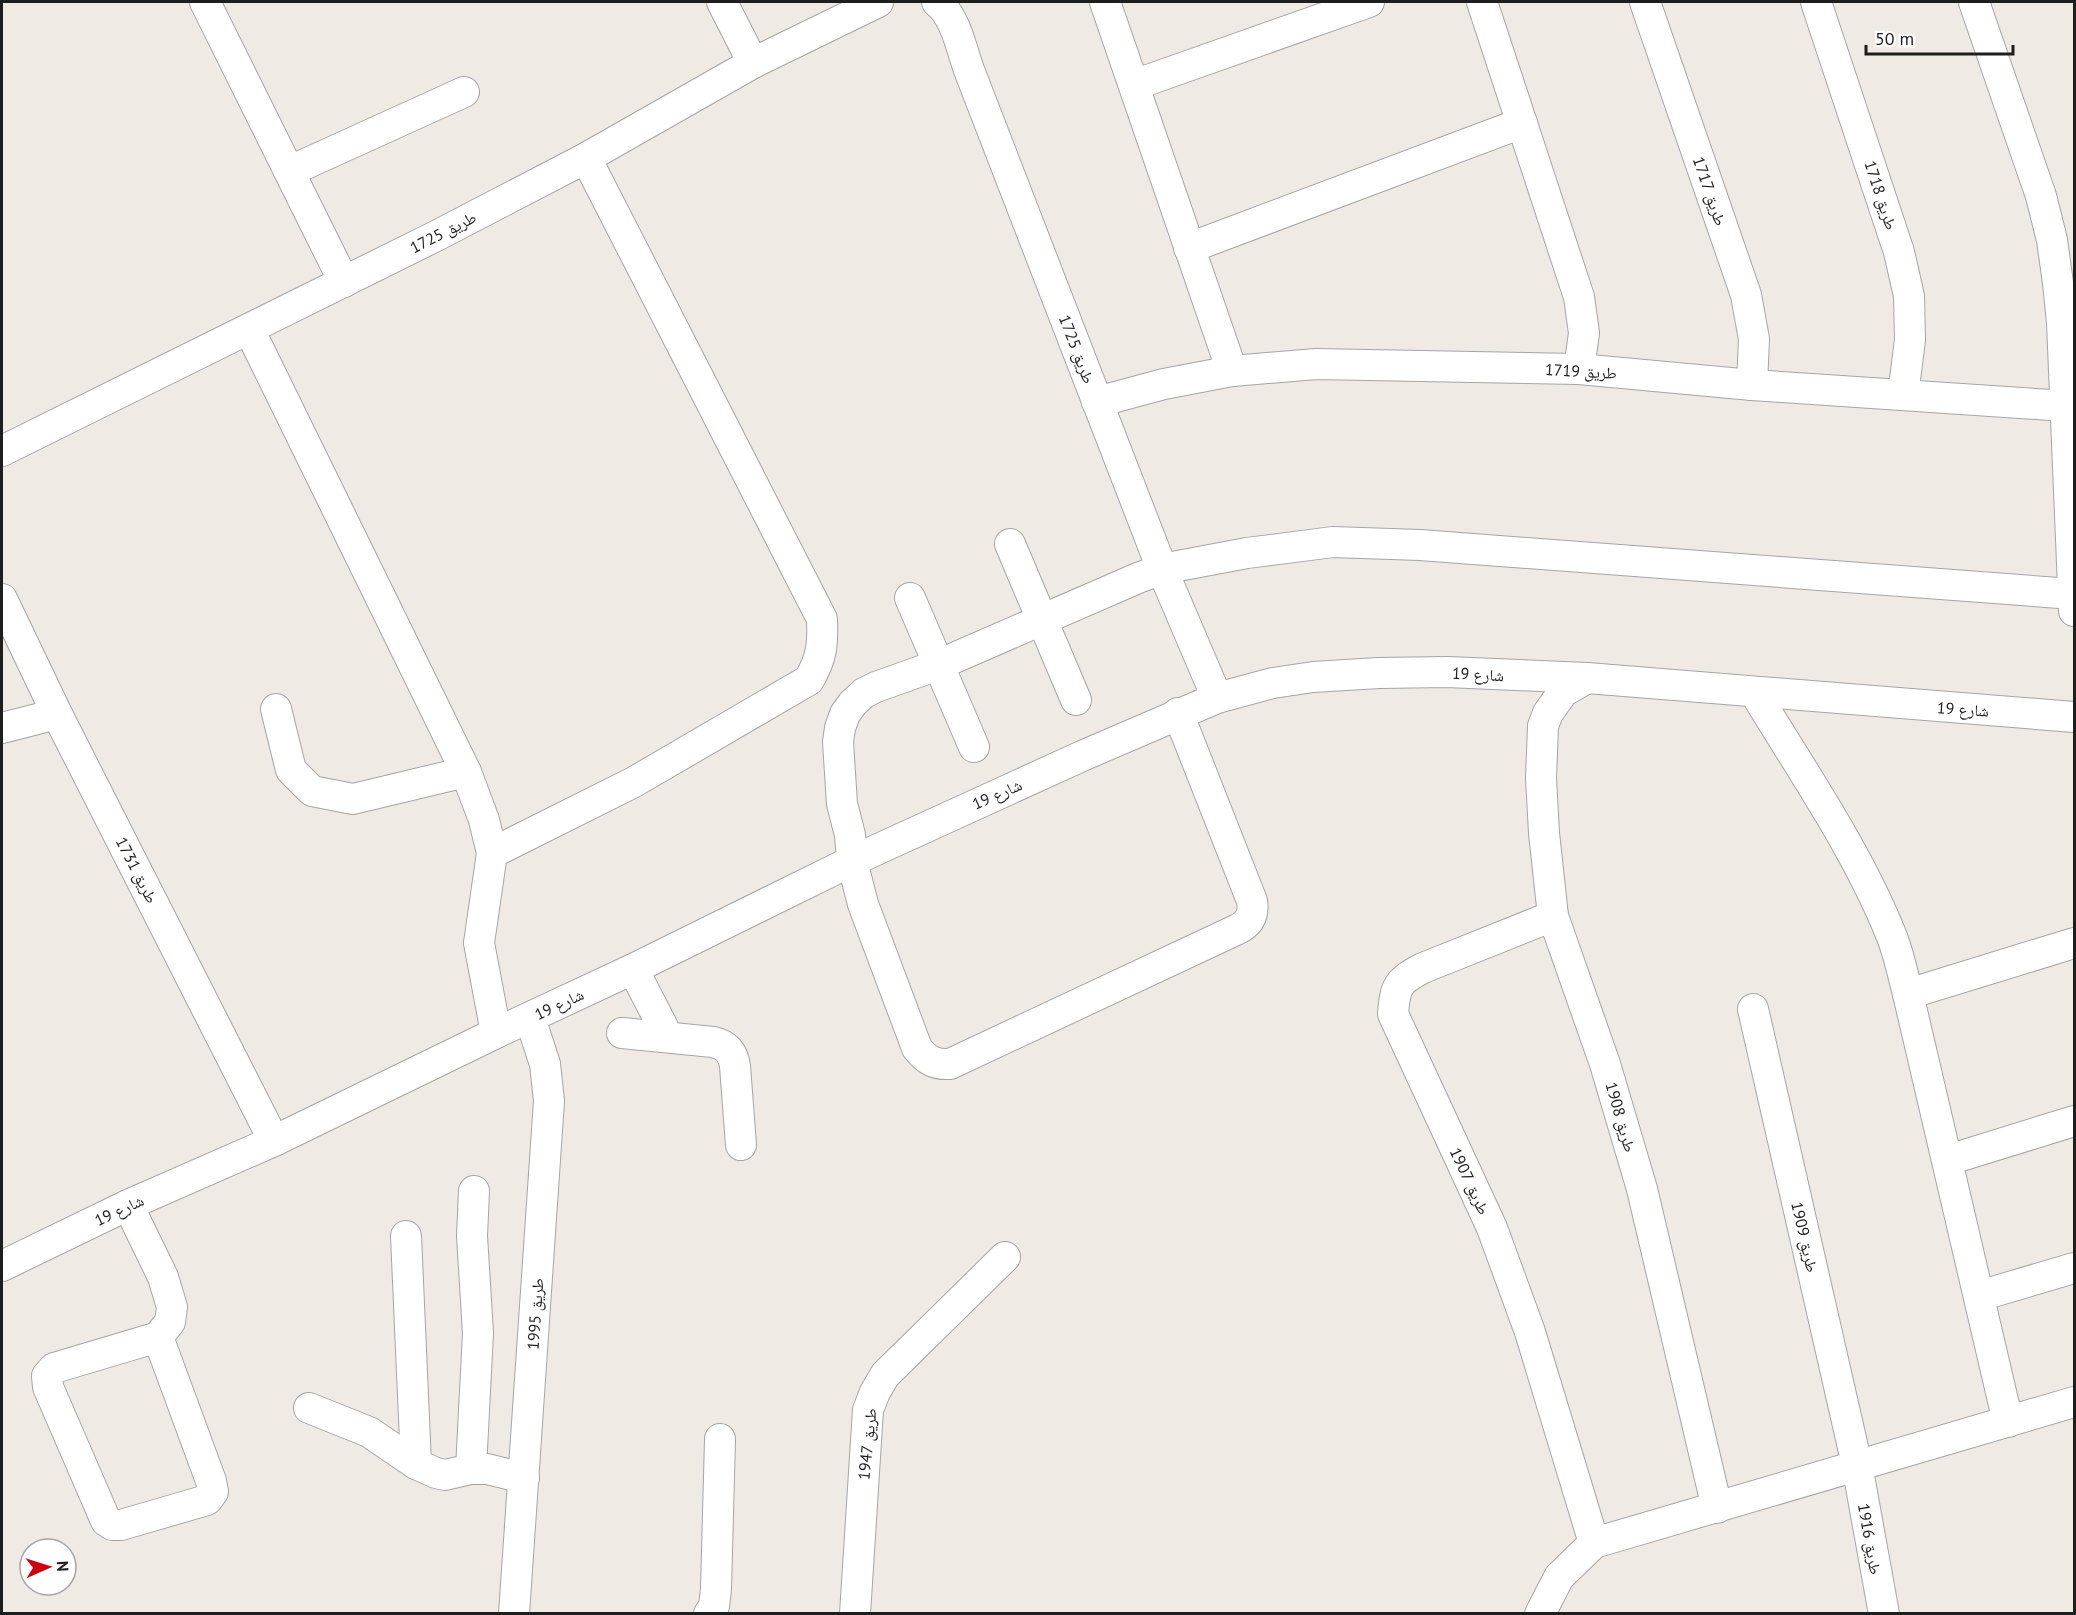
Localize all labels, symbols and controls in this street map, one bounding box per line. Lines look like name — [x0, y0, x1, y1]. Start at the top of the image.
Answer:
scale bar — [1866, 18, 2013, 56]
text: 50 m — [1875, 27, 1914, 50]
street label: طريق 1717 — [1688, 154, 1731, 229]
street label: طريق 1718 — [1859, 158, 1902, 233]
street label: طريق 1725 — [406, 207, 480, 258]
street label: طريق 1725 — [1054, 312, 1099, 387]
street label: طريق 1719 — [1544, 359, 1617, 384]
street label: شارع 19 — [1451, 663, 1505, 686]
street label: شارع 19 — [1936, 697, 1990, 722]
street label: شارع 19 — [969, 774, 1025, 815]
street label: طريق 1731 — [111, 833, 162, 907]
street label: شارع 19 — [531, 984, 587, 1025]
street label: طريق 1908 — [1601, 1080, 1641, 1155]
street label: طريق 1907 — [1445, 1144, 1494, 1218]
street label: شارع 19 — [91, 1190, 147, 1231]
street label: طريق 1909 — [1786, 1200, 1823, 1275]
street label: طريق 1995 — [523, 1277, 548, 1351]
street label: طريق 1947 — [853, 1407, 882, 1481]
street label: طريق 1916 — [1853, 1502, 1886, 1576]
north arrow — [18, 1537, 78, 1597]
text: N — [53, 1560, 73, 1572]

